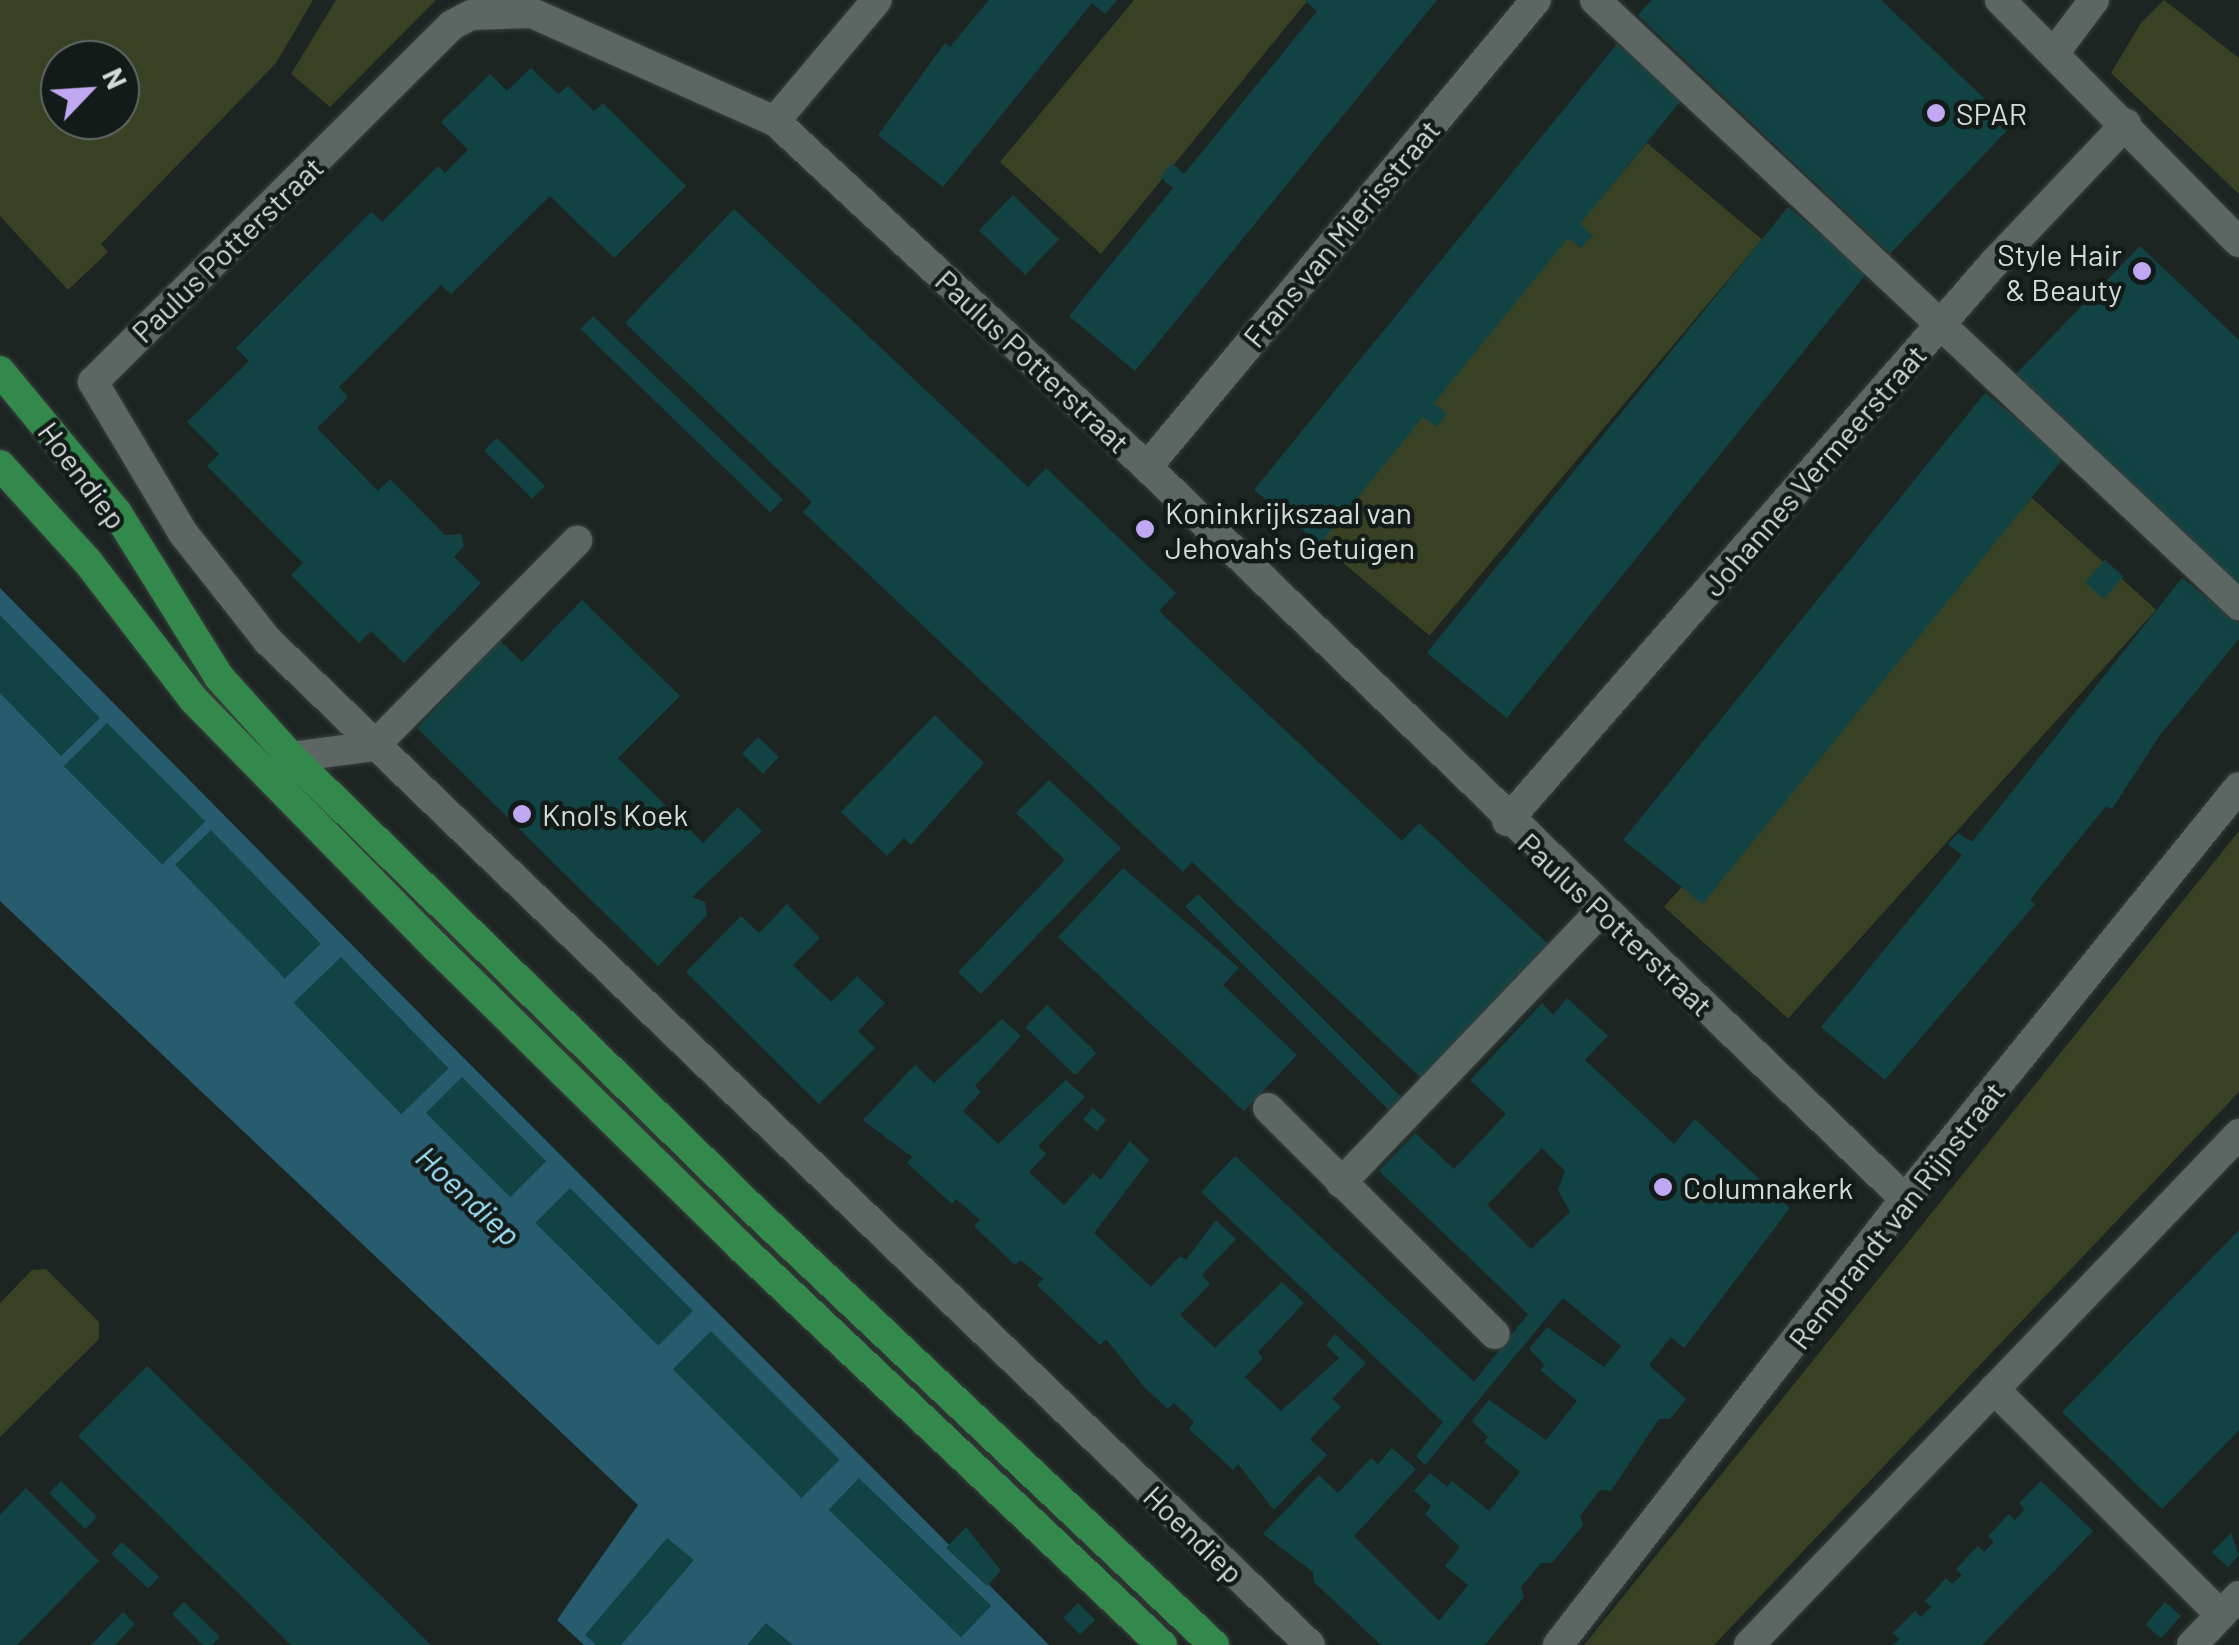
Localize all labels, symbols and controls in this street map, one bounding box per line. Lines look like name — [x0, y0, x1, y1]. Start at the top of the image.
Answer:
north arrow — [40, 40, 140, 140]
text: N — [96, 63, 135, 94]
place label: SPAR — [1956, 95, 2027, 131]
marker: SPAR — [1925, 102, 1947, 124]
street label: Frans van Mierisstraat — [1235, 112, 1447, 354]
street label: Paulus Potterstraat — [124, 149, 330, 349]
place label: Style Hair & Beauty — [1997, 236, 2122, 306]
marker: Style Hair & Beauty — [2131, 260, 2153, 282]
street label: Paulus Potterstraat — [929, 262, 1137, 460]
street label: Johannes Vermeerstraat — [1695, 337, 1933, 603]
street label: Hoendiep — [31, 414, 135, 536]
place label: Koninkrijkszaal van Jehovah's Getuigen — [1165, 494, 1415, 564]
marker: Koninkrijkszaal van Jehovah's Getuigen — [1134, 518, 1156, 540]
place label: Knol's Koek — [542, 796, 688, 832]
marker: Knol's Koek — [511, 803, 533, 825]
street label: Paulus Potterstraat — [1512, 825, 1720, 1023]
street label: Rembrandt van Rijnstraat — [1780, 1074, 2012, 1356]
water label: Hoendiep — [409, 1137, 529, 1253]
place label: Columnakerk — [1683, 1169, 1853, 1205]
marker: Columnakerk — [1652, 1176, 1674, 1198]
street label: Hoendiep — [1137, 1478, 1251, 1590]

